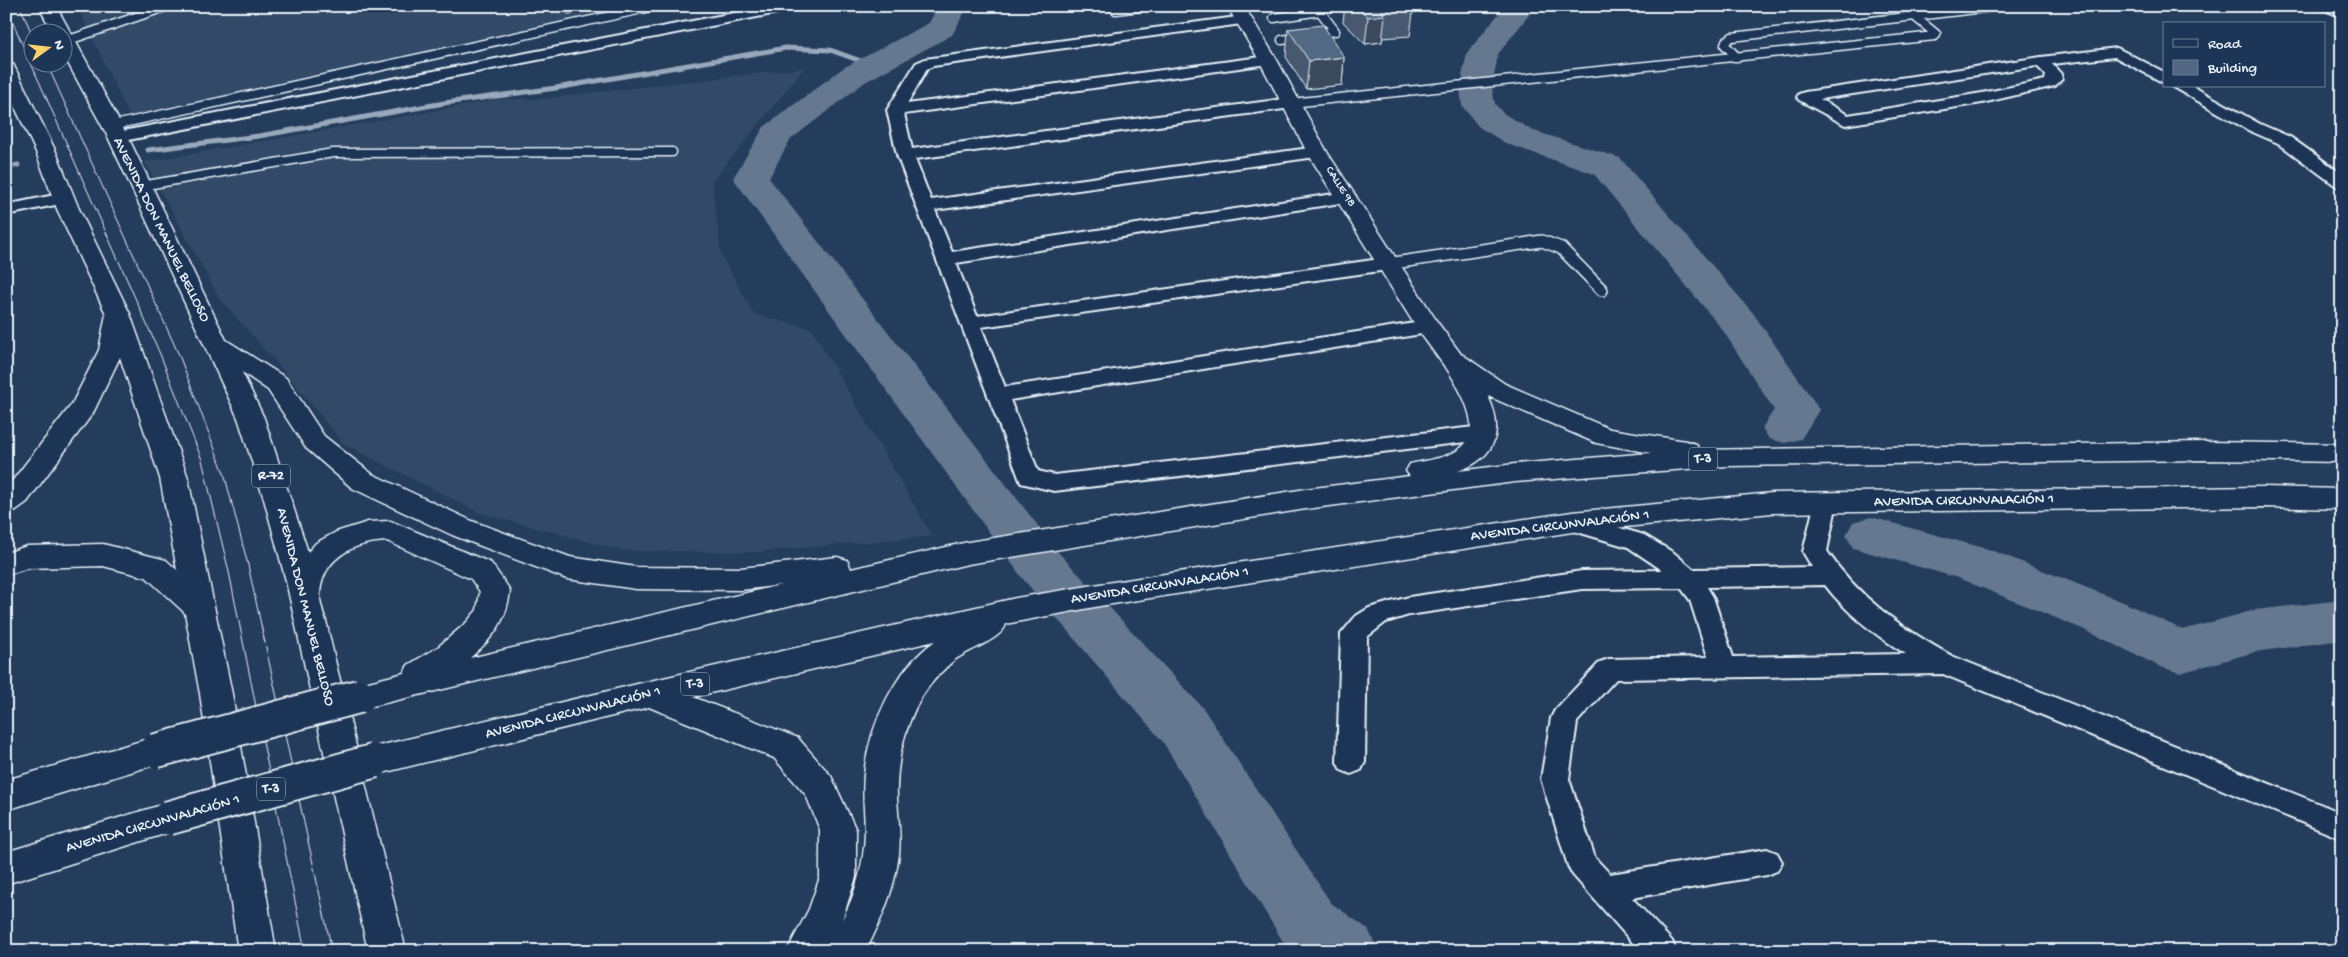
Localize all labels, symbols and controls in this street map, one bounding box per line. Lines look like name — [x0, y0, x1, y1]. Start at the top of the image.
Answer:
north arrow — [22, 22, 72, 72]
legend — [2163, 22, 2326, 88]
text: Road — [2208, 36, 2242, 54]
text: N — [49, 39, 68, 52]
text: Building — [2207, 60, 2257, 78]
street label: AVENIDA DON MANUEL BELLOSO — [108, 135, 214, 325]
street label: CALLE 98 — [1322, 164, 1358, 210]
road number: T-3 — [1689, 448, 1717, 470]
road number: R-72 — [252, 464, 290, 488]
street label: AVENIDA CIRCUNVALACIÓN 1 — [1874, 490, 2054, 512]
street label: AVENIDA DON MANUEL BELLOSO — [272, 506, 338, 708]
street label: AVENIDA CIRCUNVALACIÓN 1 — [1470, 506, 1650, 546]
street label: AVENIDA CIRCUNVALACIÓN 1 — [1070, 563, 1250, 609]
road number: T-3 — [681, 672, 709, 696]
street label: AVENIDA CIRCUNVALACIÓN 1 — [484, 682, 662, 744]
road number: T-3 — [257, 778, 285, 801]
street label: AVENIDA CIRCUNVALACIÓN 1 — [64, 791, 242, 857]

